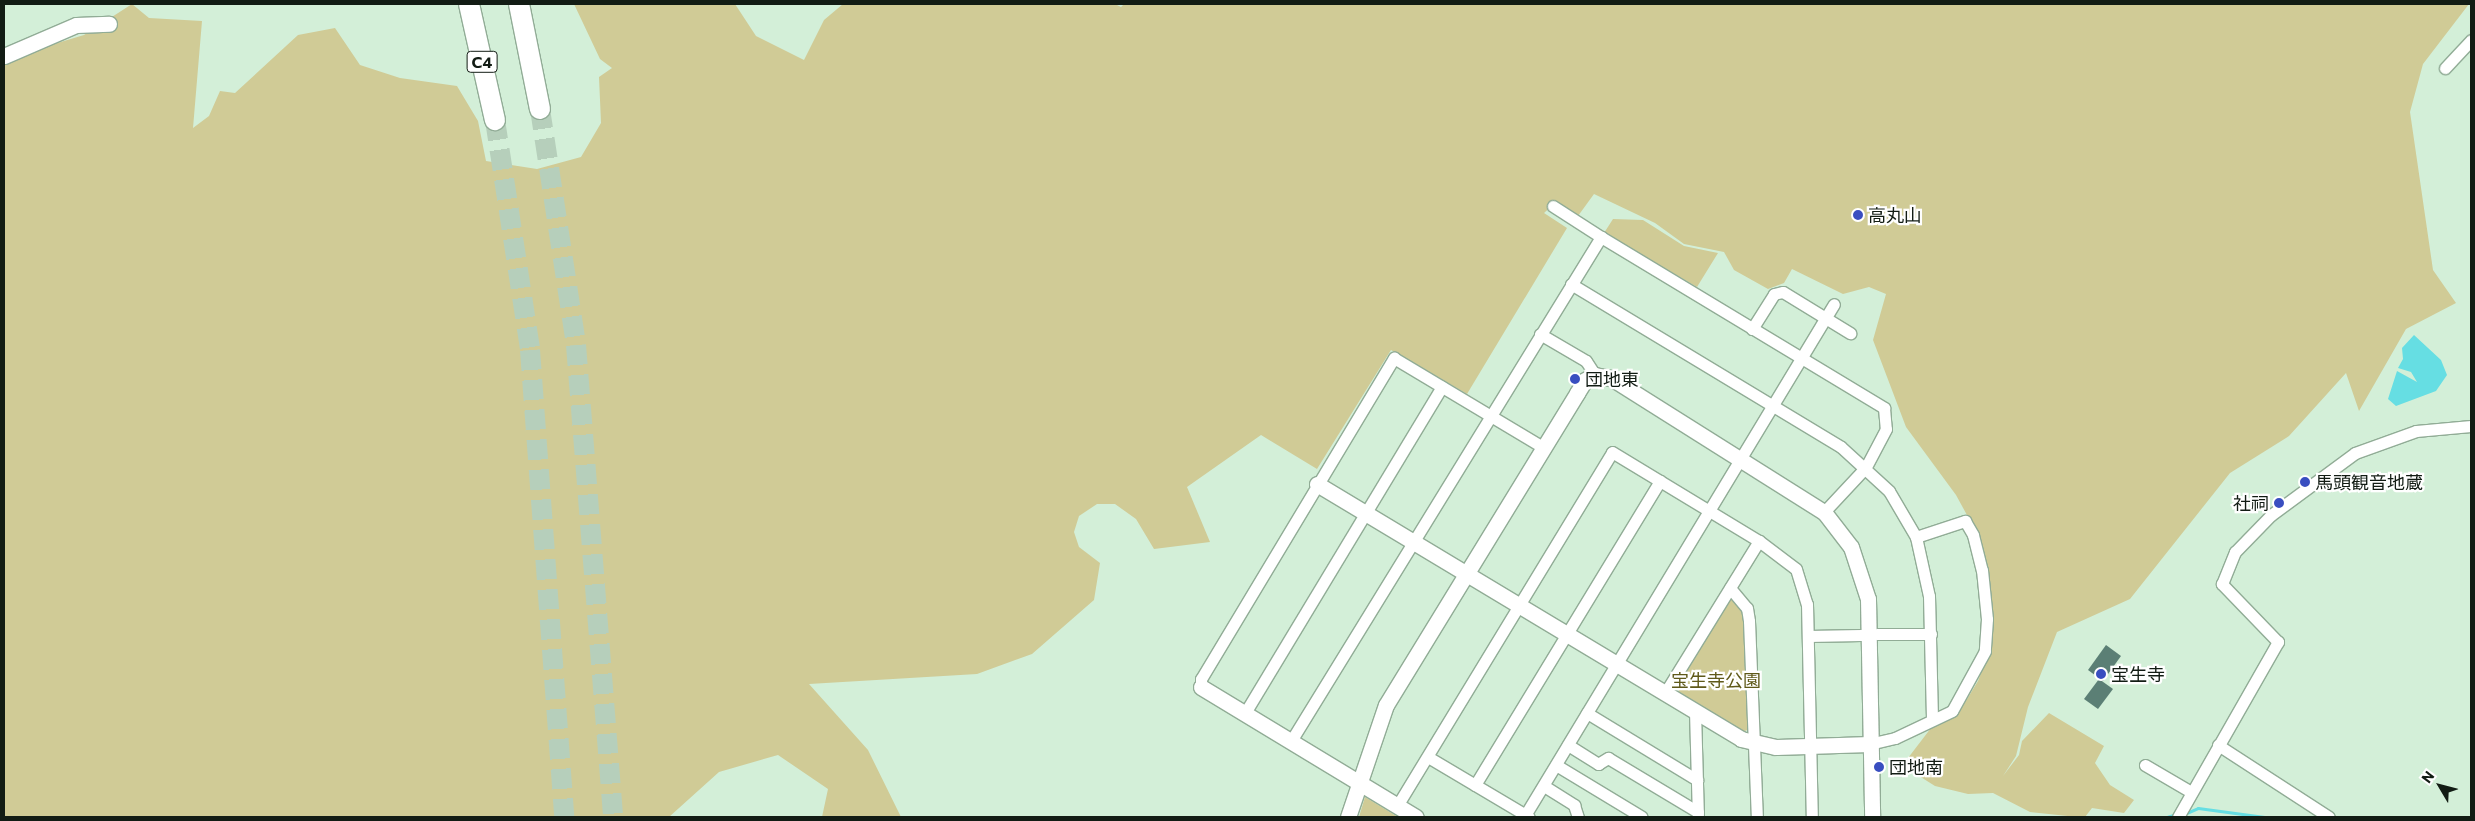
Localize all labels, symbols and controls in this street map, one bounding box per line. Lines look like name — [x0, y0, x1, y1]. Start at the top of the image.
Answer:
road number: C4 — [466, 48, 498, 76]
place label: 高丸山 — [1868, 204, 1922, 226]
marker: 高丸山 — [1852, 209, 1864, 221]
place label: 団地東 — [1585, 368, 1639, 390]
marker: 団地東 — [1569, 373, 1581, 385]
place label: 馬頭観音地蔵 — [2315, 471, 2423, 493]
marker: 馬頭観音地蔵 — [2299, 476, 2311, 488]
place label: 社祠 — [2233, 492, 2269, 514]
marker: 社祠 — [2273, 497, 2285, 509]
place label: 宝生寺 — [2111, 663, 2165, 685]
marker: 宝生寺 — [2095, 668, 2107, 680]
park label: 宝生寺公園 — [1671, 669, 1761, 691]
place label: 団地南 — [1889, 756, 1943, 778]
marker: 団地南 — [1873, 761, 1885, 773]
north arrow — [2415, 761, 2465, 811]
text: N — [2418, 767, 2438, 786]

